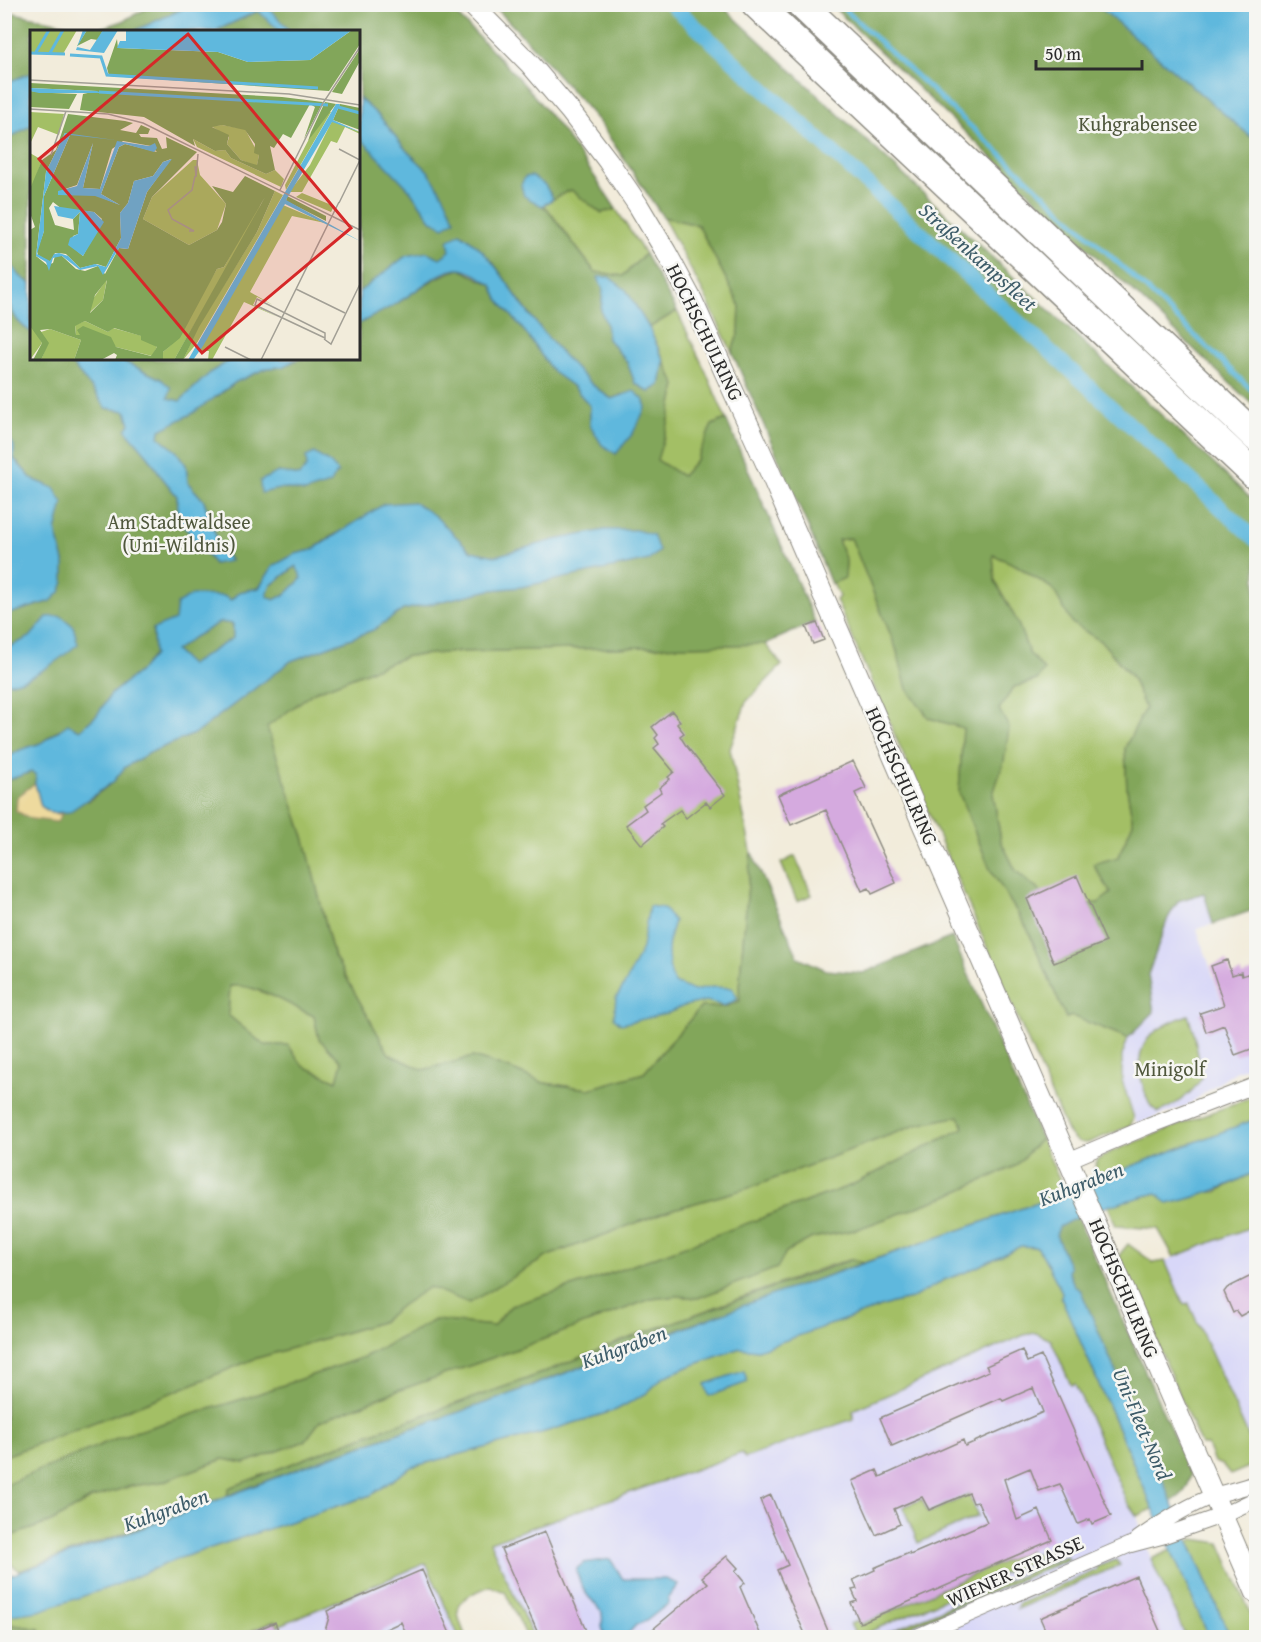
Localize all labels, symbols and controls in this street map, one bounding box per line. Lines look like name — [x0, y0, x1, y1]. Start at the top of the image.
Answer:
inset map — [30, 30, 360, 360]
scale bar — [1036, 33, 1142, 71]
text: 50 m — [1045, 40, 1081, 67]
park label: Kuhgrabensee — [1078, 109, 1198, 138]
water label: Straßenkampsfleet — [912, 195, 1045, 319]
street label: HOCHSCHULRING — [660, 258, 751, 405]
park label: Am Stadtwaldsee (Uni-Wildnis) — [107, 507, 251, 559]
street label: HOCHSCHULRING — [859, 702, 946, 850]
park label: Minigolf — [1134, 1054, 1208, 1083]
water label: Kuhgraben — [1033, 1153, 1128, 1214]
street label: HOCHSCHULRING — [1082, 1214, 1167, 1362]
water label: Kuhgraben — [576, 1317, 671, 1377]
water label: Uni-Fleet-Nord — [1105, 1363, 1180, 1485]
water label: Kuhgraben — [118, 1480, 213, 1540]
street label: WIENER STRASSE — [942, 1527, 1088, 1614]

